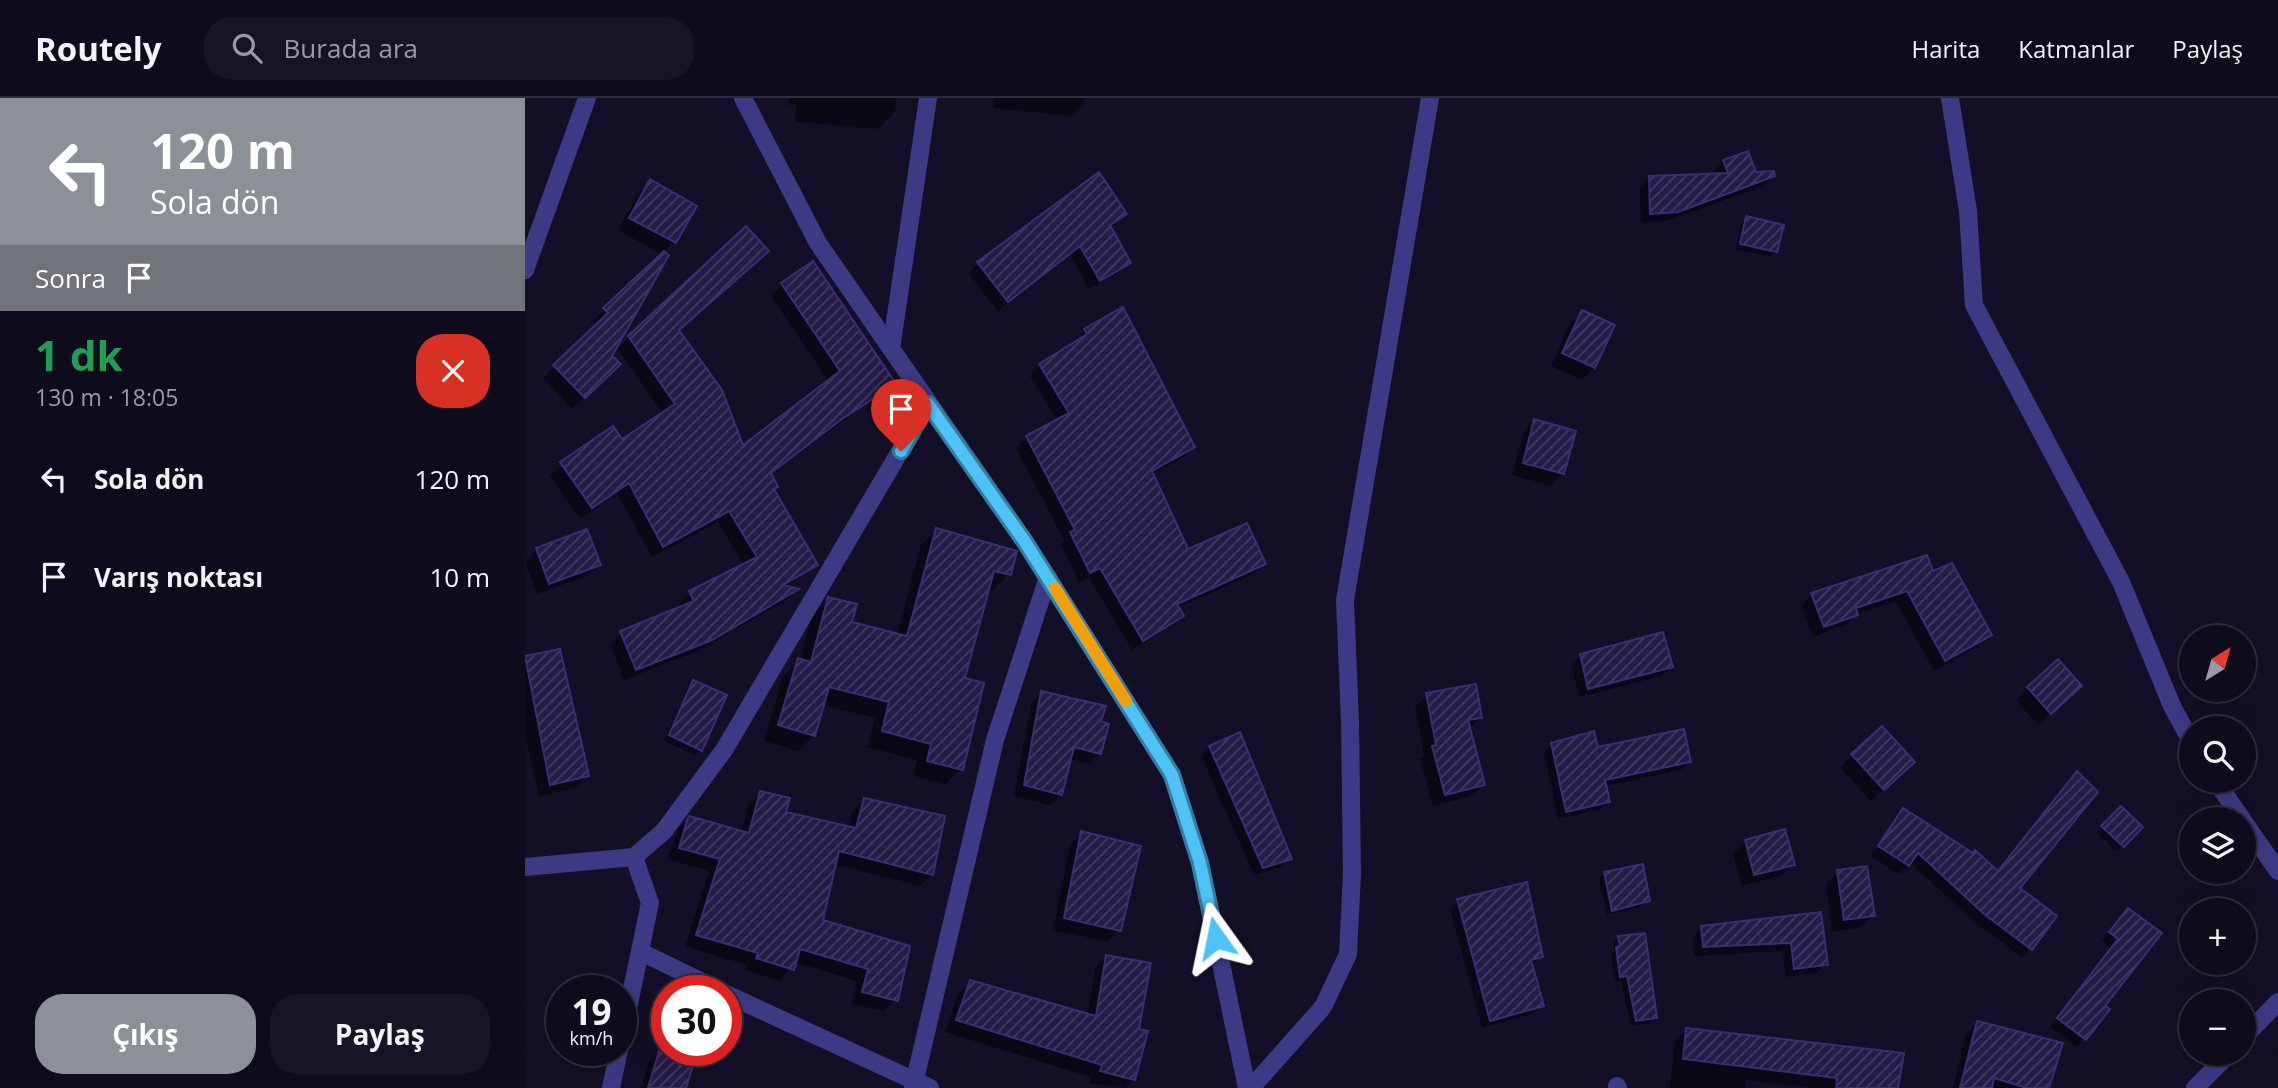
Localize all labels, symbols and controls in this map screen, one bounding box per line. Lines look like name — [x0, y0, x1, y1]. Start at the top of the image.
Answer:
search box — [204, 17, 694, 80]
text: Routely — [35, 26, 162, 71]
icon: search — [228, 29, 266, 67]
text: Burada ara — [284, 30, 418, 66]
text: Harita — [1912, 32, 1980, 65]
text: Katmanlar — [2018, 32, 2134, 65]
text: Paylaş — [2172, 32, 2243, 65]
text: 120 m — [150, 117, 295, 183]
icon: left — [35, 126, 126, 217]
text: Sola dön — [150, 180, 279, 223]
icon: arrive — [120, 259, 158, 297]
text: Sonra — [35, 260, 106, 296]
text: 1 dk — [35, 326, 123, 383]
button: close — [416, 334, 490, 408]
pin — [871, 379, 931, 451]
text: 130 m · 18:05 — [35, 381, 178, 413]
icon: arrive — [882, 390, 920, 428]
icon: left — [35, 460, 73, 498]
text: Sola dön — [94, 461, 204, 497]
text: 120 m — [415, 461, 490, 497]
icon: arrive — [35, 558, 73, 596]
text: Varış noktası — [94, 559, 263, 595]
text: 10 m — [429, 559, 490, 595]
north arrow — [2179, 625, 2256, 702]
map controls — [2179, 625, 2256, 1066]
button: search — [2179, 716, 2256, 793]
button: layers — [2179, 807, 2256, 884]
button: + — [2179, 898, 2256, 975]
position arrow — [1179, 901, 1253, 975]
speed limit sign: 30 — [651, 975, 742, 1066]
text: 19 — [571, 988, 612, 1035]
button: − — [2179, 989, 2256, 1066]
button: Çıkış — [35, 994, 256, 1074]
button: Paylaş — [270, 994, 490, 1074]
text: km/h — [570, 1026, 613, 1050]

